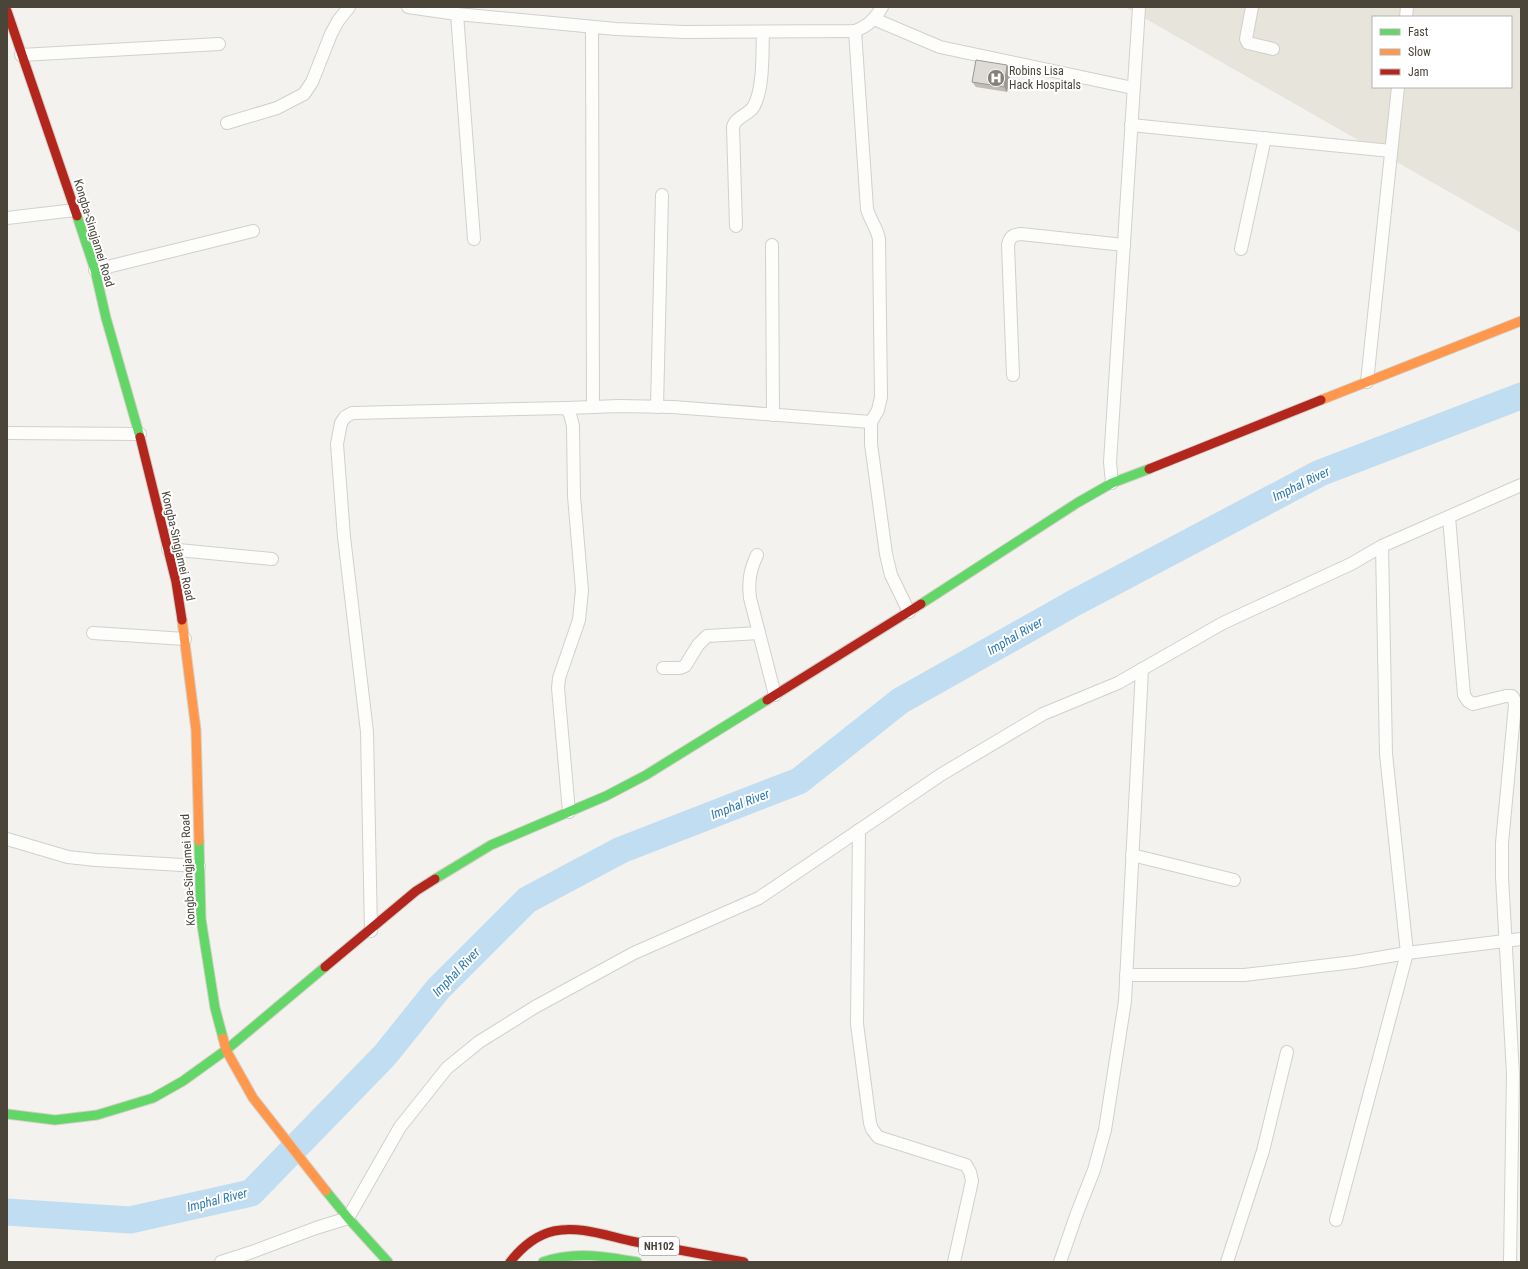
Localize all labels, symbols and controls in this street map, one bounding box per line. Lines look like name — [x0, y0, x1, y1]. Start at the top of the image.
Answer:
legend — [1372, 16, 1512, 88]
text: Fast — [1408, 25, 1429, 39]
text: Slow — [1408, 45, 1431, 59]
place label: Robins Lisa Hack Hospitals — [1009, 64, 1081, 92]
text: Jam — [1408, 65, 1429, 79]
hospital icon: Robins Lisa Hack Hospitals — [986, 68, 1006, 88]
street label: Kongba-Singjamei Road — [71, 177, 117, 289]
water label: Imphal River — [1270, 463, 1333, 504]
street label: Kongba-Singjamei Road — [159, 490, 197, 602]
water label: Imphal River — [985, 614, 1046, 658]
water label: Imphal River — [709, 786, 772, 822]
street label: Kongba-Singjamei Road — [178, 814, 198, 926]
water label: Imphal River — [429, 944, 484, 999]
water label: Imphal River — [185, 1185, 250, 1215]
road number: NH102 — [639, 1237, 679, 1255]

